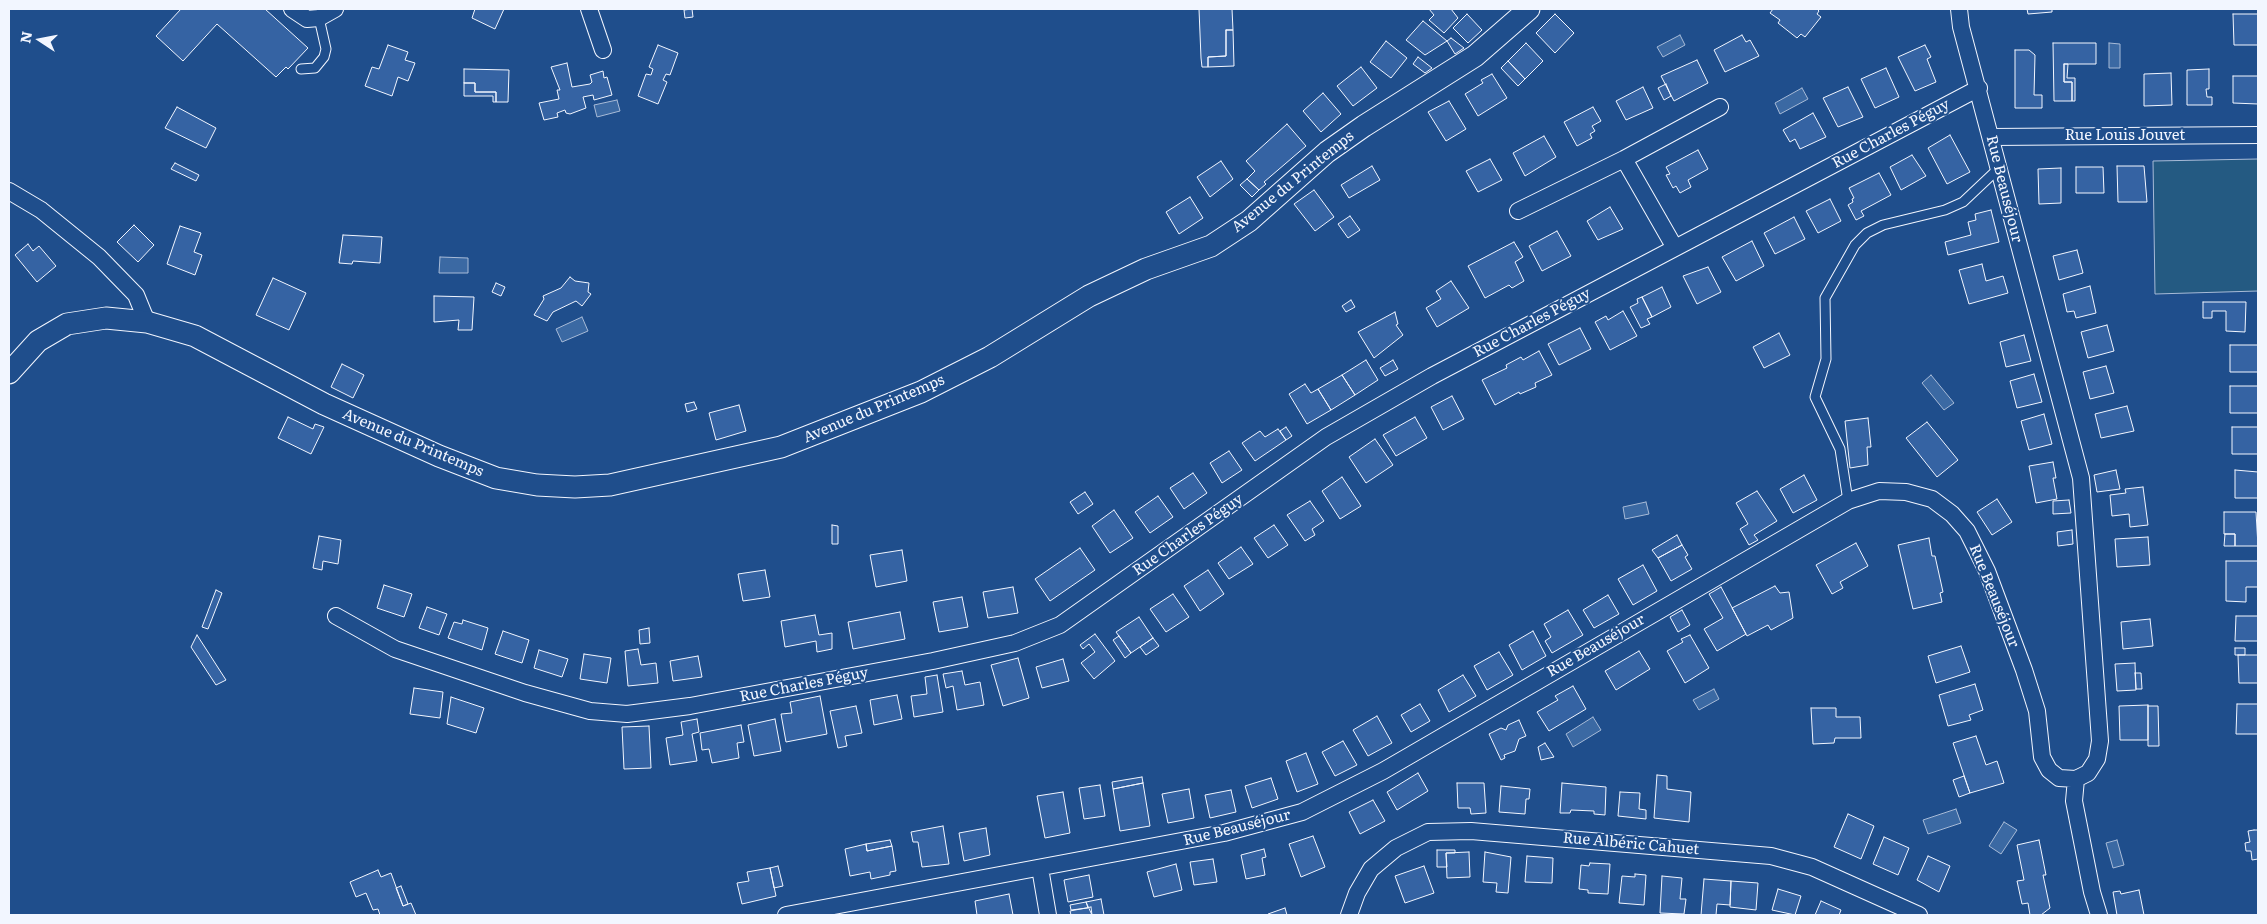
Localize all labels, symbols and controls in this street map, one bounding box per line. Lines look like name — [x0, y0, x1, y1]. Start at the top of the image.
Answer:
north arrow — [15, 15, 65, 65]
text: N — [14, 29, 36, 45]
street label: Rue Charles Péguy — [1829, 95, 1953, 173]
street label: Avenue du Printemps — [1228, 127, 1358, 237]
street label: Rue Louis Jouvet — [2065, 127, 2185, 145]
street label: Rue Beauséjour — [1982, 133, 2026, 245]
street label: Rue Charles Péguy — [1470, 284, 1594, 362]
street label: Avenue du Printemps — [801, 371, 947, 447]
street label: Avenue du Printemps — [340, 405, 486, 481]
street label: Rue Charles Péguy — [1129, 490, 1247, 580]
street label: Rue Beauséjour — [1965, 542, 2023, 650]
street label: Rue Beauséjour — [1544, 611, 1648, 681]
street label: Rue Charles Péguy — [738, 664, 870, 706]
street label: Rue Beauséjour — [1181, 806, 1293, 850]
street label: Rue Albéric Cahuet — [1562, 829, 1700, 859]

